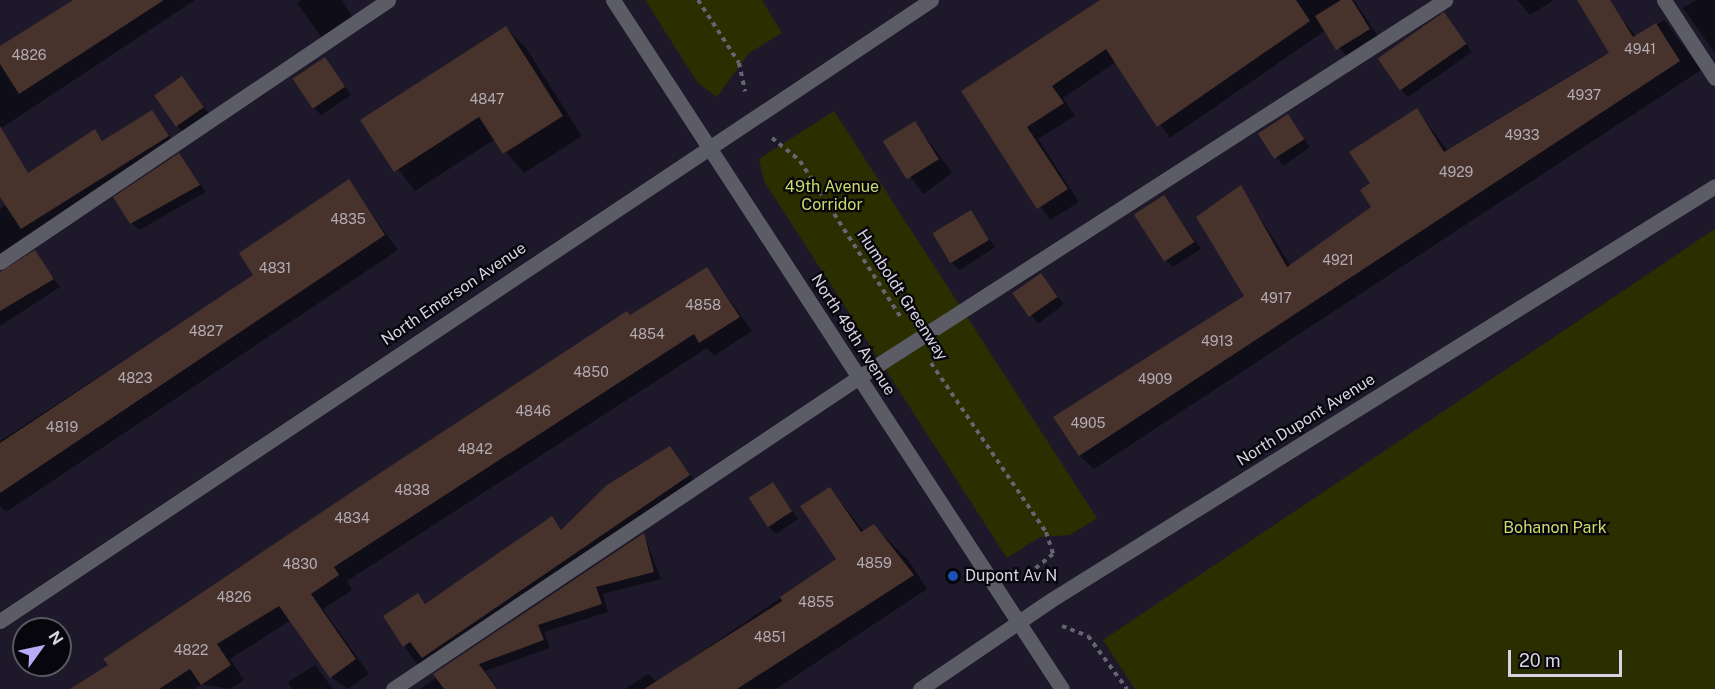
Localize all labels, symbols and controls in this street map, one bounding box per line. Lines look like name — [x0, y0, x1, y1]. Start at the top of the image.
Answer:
house number: 4941 — [1624, 41, 1656, 57]
house number: 4826 — [12, 47, 46, 63]
house number: 4937 — [1567, 87, 1601, 103]
house number: 4847 — [469, 91, 505, 107]
house number: 4933 — [1505, 127, 1539, 143]
house number: 4929 — [1439, 164, 1473, 180]
park label: 49th Avenue Corridor — [785, 177, 879, 215]
house number: 4835 — [330, 211, 366, 227]
street label: Humboldt Greenway — [852, 226, 952, 364]
street label: North Emerson Avenue — [378, 238, 530, 350]
house number: 4921 — [1322, 252, 1354, 268]
house number: 4831 — [259, 260, 291, 276]
street label: North 49th Avenue — [807, 271, 899, 399]
house number: 4917 — [1260, 290, 1292, 306]
house number: 4858 — [685, 297, 721, 313]
house number: 4827 — [189, 323, 223, 339]
house number: 4854 — [629, 326, 665, 342]
house number: 4913 — [1201, 333, 1233, 349]
house number: 4850 — [573, 364, 609, 380]
house number: 4823 — [117, 370, 153, 386]
street label: North Dupont Avenue — [1233, 370, 1379, 470]
house number: 4909 — [1138, 371, 1172, 387]
house number: 4846 — [515, 403, 551, 419]
house number: 4905 — [1071, 415, 1105, 431]
house number: 4819 — [46, 419, 78, 435]
house number: 4842 — [458, 441, 492, 457]
house number: 4838 — [394, 482, 430, 498]
house number: 4834 — [334, 510, 370, 526]
park label: Bohanon Park — [1503, 518, 1607, 538]
house number: 4859 — [856, 555, 892, 571]
house number: 4830 — [282, 556, 318, 572]
place label: Dupont Av N — [965, 566, 1057, 586]
marker: Dupont Av N — [946, 569, 960, 583]
house number: 4826 — [217, 589, 251, 605]
house number: 4855 — [798, 594, 834, 610]
north arrow — [12, 617, 72, 677]
text: N — [44, 628, 67, 648]
house number: 4851 — [754, 629, 786, 645]
scale bar — [1511, 638, 1625, 676]
house number: 4822 — [174, 642, 208, 658]
text: 20 m — [1519, 650, 1561, 671]

